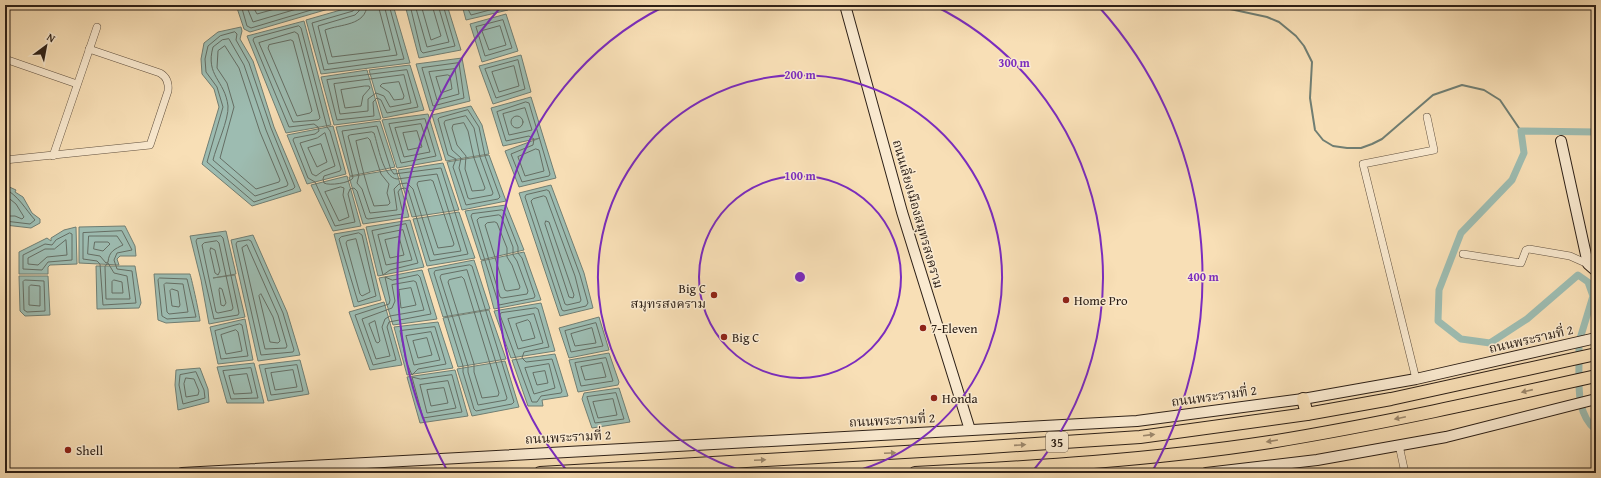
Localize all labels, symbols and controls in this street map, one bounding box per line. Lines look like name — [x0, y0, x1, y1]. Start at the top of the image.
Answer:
north arrow — [26, 26, 66, 66]
text: N — [44, 29, 59, 47]
text: 300 m — [998, 54, 1031, 71]
text: 200 m — [784, 66, 817, 83]
street label: ถนนเลี่ยงเมืองสมุทรสงคราม — [888, 137, 948, 291]
text: 100 m — [784, 167, 817, 184]
text: 400 m — [1187, 268, 1220, 285]
centre of rings — [793, 270, 807, 284]
place label: Big C สมุทรสงคราม — [631, 279, 706, 313]
marker: Big C สมุทรสงคราม — [709, 290, 719, 300]
place label: Home Pro — [1074, 291, 1128, 310]
marker: Home Pro — [1061, 295, 1071, 305]
place label: 7-Eleven — [931, 319, 978, 338]
street label: ถนนพระรามที่ 2 — [1487, 320, 1575, 358]
marker: 7-Eleven — [918, 323, 928, 333]
place label: Big C — [732, 328, 759, 347]
marker: Big C — [719, 332, 729, 342]
street label: ถนนพระรามที่ 2 — [1170, 381, 1258, 411]
place label: Honda — [942, 389, 978, 408]
one-way arrow — [1521, 389, 1533, 395]
marker: Honda — [929, 393, 939, 403]
street label: ถนนพระรามที่ 2 — [848, 408, 936, 432]
one-way arrow — [1394, 416, 1406, 422]
street label: ถนนพระรามที่ 2 — [524, 425, 612, 449]
road number: 35 — [1046, 432, 1068, 452]
one-way arrow — [1143, 432, 1155, 439]
one-way arrow — [1266, 438, 1278, 444]
place label: Shell — [76, 441, 103, 460]
one-way arrow — [1014, 442, 1027, 448]
marker: Shell — [63, 445, 73, 455]
one-way arrow — [884, 450, 897, 456]
one-way arrow — [754, 457, 766, 464]

